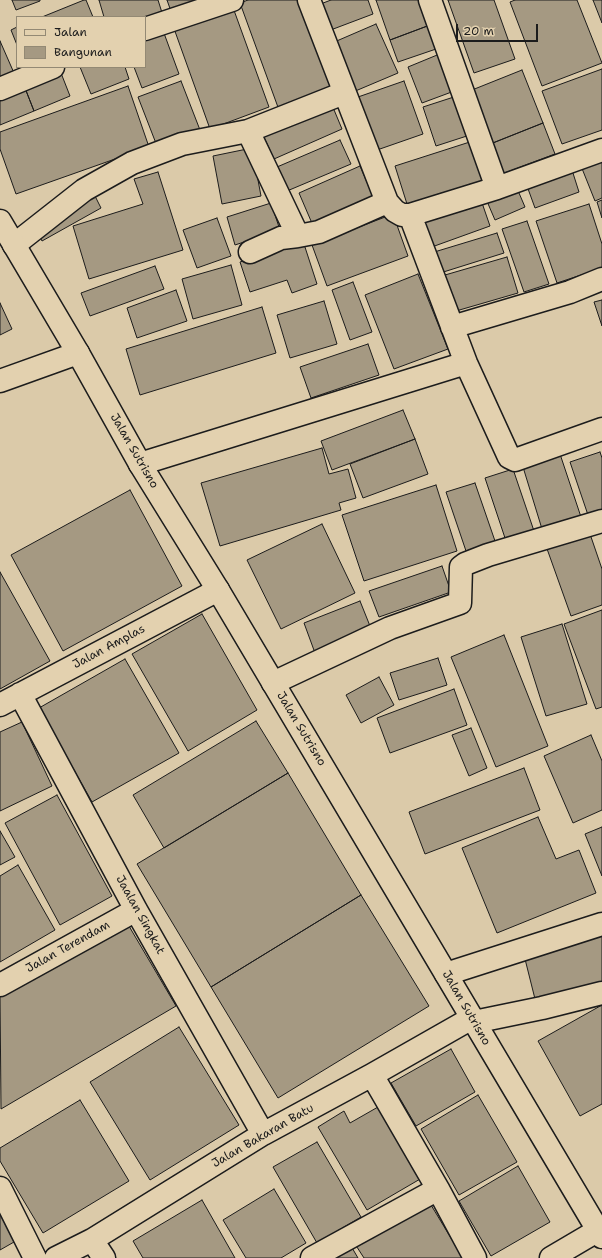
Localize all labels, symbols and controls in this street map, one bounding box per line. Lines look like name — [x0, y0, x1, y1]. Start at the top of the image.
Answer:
legend — [16, 16, 146, 68]
scale bar — [458, 16, 540, 42]
text: 20 m — [463, 23, 494, 39]
text: Jalan — [54, 24, 87, 40]
text: Bangunan — [54, 44, 112, 60]
street label: Jalan Sutrisno — [107, 411, 161, 491]
street label: Jalan Amplas — [70, 622, 148, 672]
street label: Jalan Sutrisno — [273, 689, 329, 769]
street label: Jaalan Singkat — [112, 873, 168, 957]
street label: Jalan Terendam — [23, 918, 113, 976]
street label: Jalan Sutrisno — [439, 968, 493, 1048]
street label: Jalan Bakaran Batu — [210, 1101, 316, 1171]

